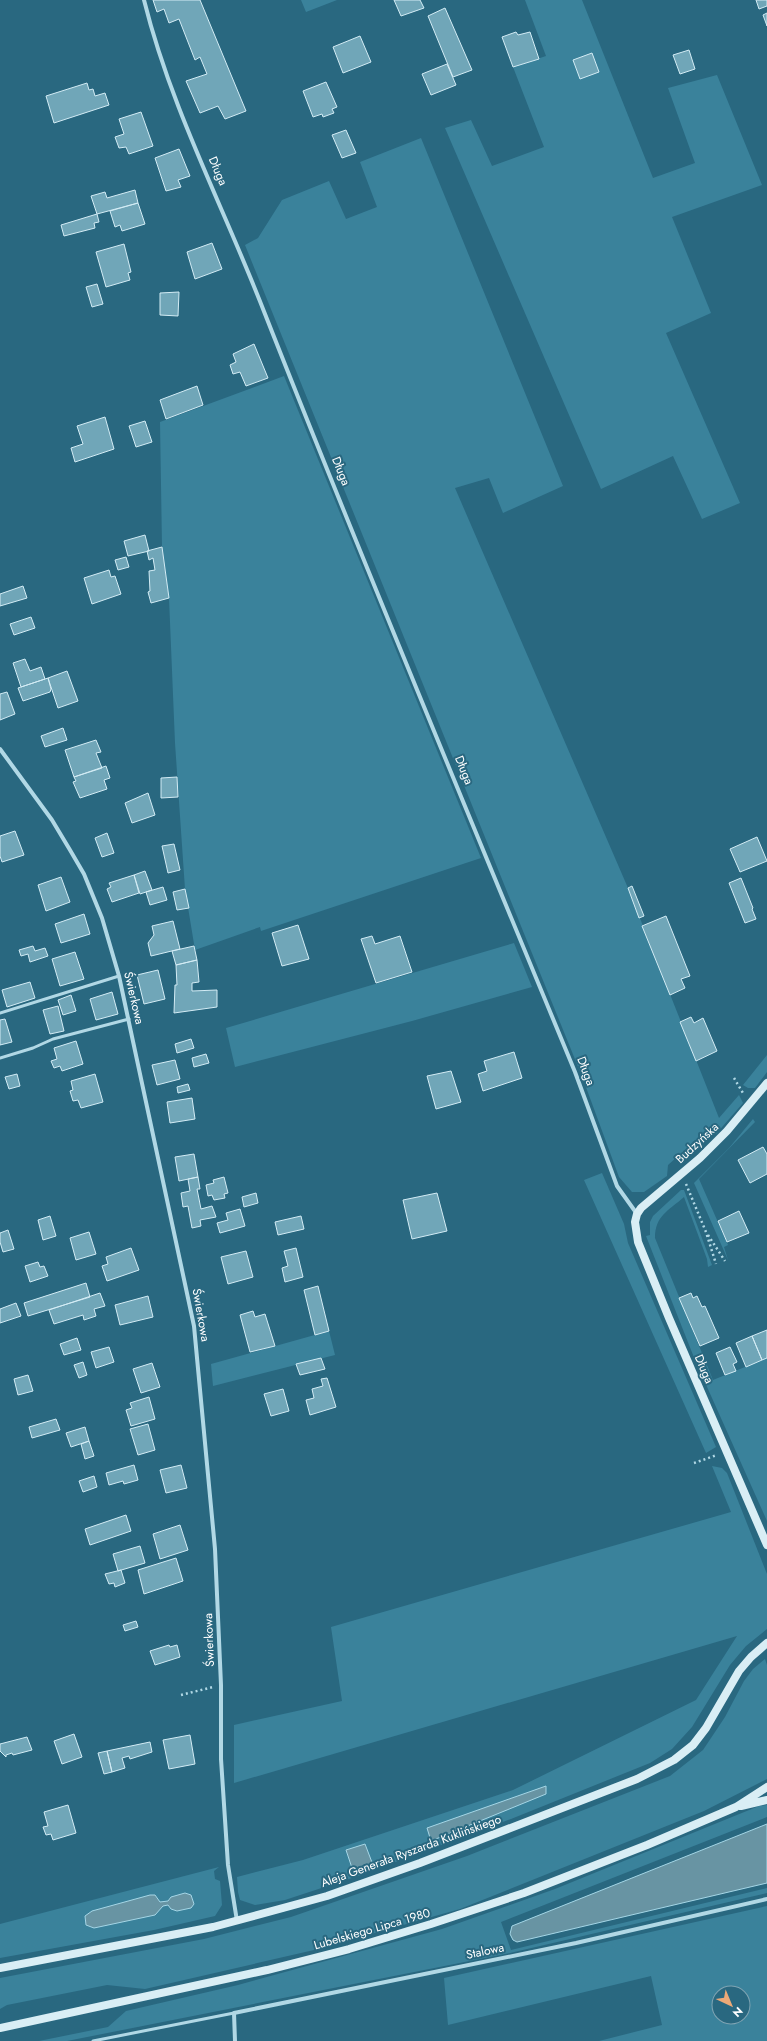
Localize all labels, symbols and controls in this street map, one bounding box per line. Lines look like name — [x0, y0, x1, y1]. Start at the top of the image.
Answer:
street label: Długa — [204, 154, 232, 188]
street label: Długa — [327, 454, 355, 488]
street label: Długa — [450, 753, 478, 787]
street label: Świerkowa — [119, 970, 149, 1026]
street label: Długa — [572, 1054, 600, 1088]
street label: Budzyńska — [671, 1118, 723, 1168]
street label: Świerkowa — [187, 1287, 215, 1343]
street label: Długa — [690, 1352, 718, 1386]
street label: Świerkowa — [199, 1613, 219, 1667]
street label: Aleja Generała Ryszarda Kuklińskiego — [318, 1810, 504, 1892]
street label: Lubelskiego Lipca 1980 — [312, 1904, 432, 1954]
street label: Stalowa — [464, 1938, 506, 1964]
north arrow — [711, 1985, 751, 2025]
text: N — [729, 2003, 747, 2021]

